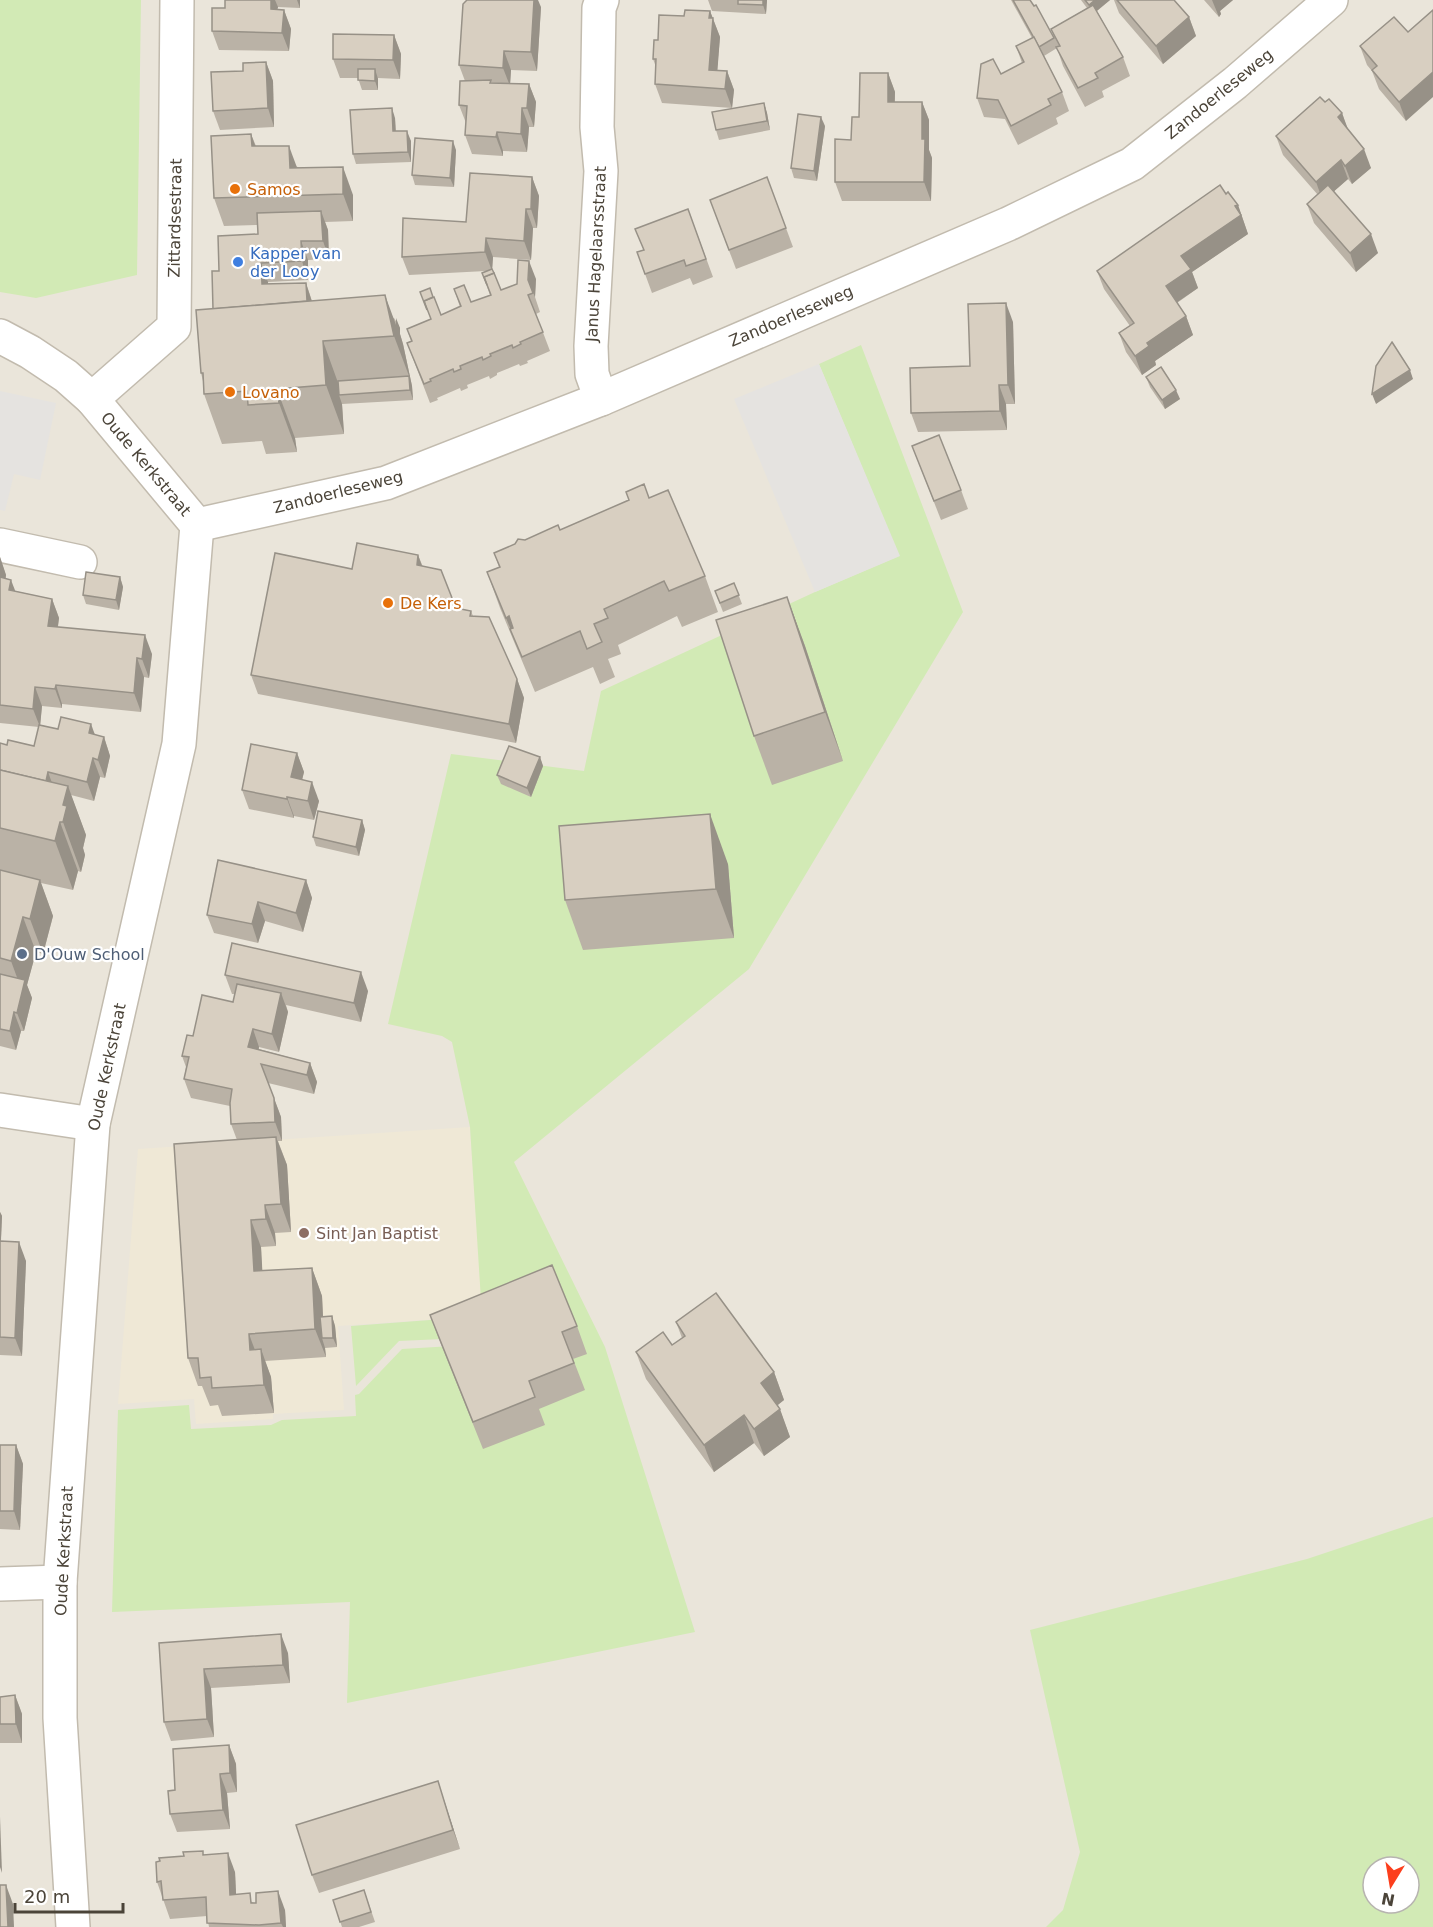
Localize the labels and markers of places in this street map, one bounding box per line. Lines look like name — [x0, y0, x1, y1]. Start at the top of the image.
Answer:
place label: Samos — [247, 180, 301, 199]
marker: Samos — [228, 182, 242, 196]
place label: Kapper van der Looy — [250, 244, 341, 281]
marker: Kapper van der Looy — [231, 255, 245, 269]
place label: Lovano — [242, 383, 300, 402]
marker: Lovano — [223, 385, 237, 399]
place label: De Kers — [400, 594, 462, 613]
marker: De Kers — [381, 596, 395, 610]
place label: D'Ouw School — [34, 945, 145, 964]
marker: D'Ouw School — [15, 947, 29, 961]
place label: Sint Jan Baptist — [316, 1224, 438, 1243]
marker: Sint Jan Baptist — [297, 1226, 311, 1240]

